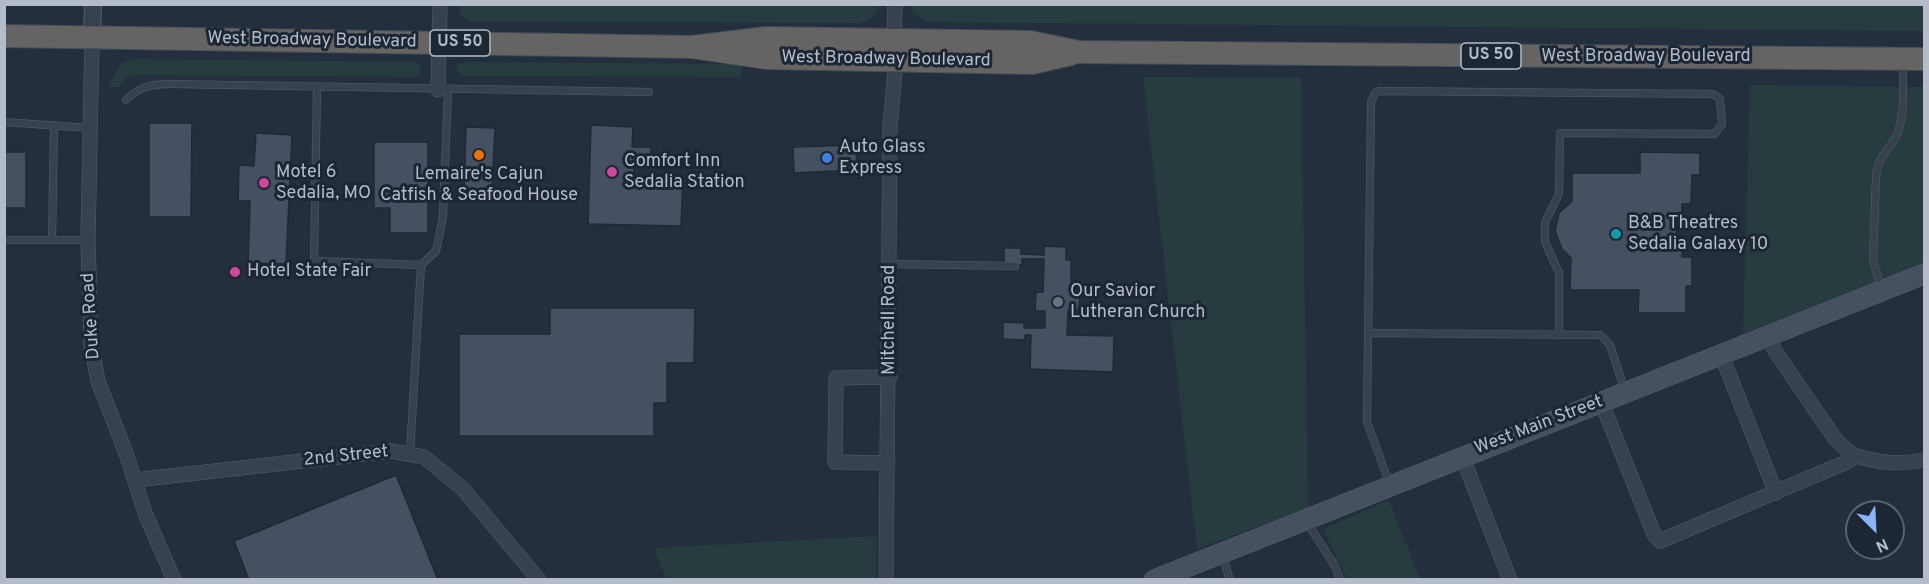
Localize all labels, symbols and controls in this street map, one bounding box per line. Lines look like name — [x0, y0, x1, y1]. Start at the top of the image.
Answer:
street label: West Broadway Boulevard — [207, 28, 417, 54]
road number: US 50 — [430, 30, 490, 56]
road number: US 50 — [1461, 43, 1521, 69]
street label: West Broadway Boulevard — [1541, 46, 1751, 68]
street label: West Broadway Boulevard — [781, 47, 991, 73]
place label: Auto Glass Express — [839, 137, 926, 180]
marker: Lemaire's Cajun Catfish & Seafood House — [472, 148, 486, 162]
place label: Comfort Inn Sedalia Station — [624, 151, 745, 194]
marker: Auto Glass Express — [820, 151, 834, 165]
place label: Motel 6 Sedalia, MO — [276, 162, 371, 204]
place label: Lemaire's Cajun Catfish & Seafood House — [380, 164, 578, 207]
marker: Comfort Inn Sedalia Station — [605, 165, 619, 179]
marker: Motel 6 Sedalia, MO — [257, 176, 271, 190]
place label: B&B Theatres Sedalia Galaxy 10 — [1628, 213, 1768, 256]
marker: B&B Theatres Sedalia Galaxy 10 — [1609, 227, 1623, 241]
place label: Hotel State Fair — [247, 261, 371, 283]
marker: Hotel State Fair — [228, 265, 242, 279]
street label: Mitchell Road — [879, 265, 901, 375]
street label: Duke Road — [78, 272, 106, 360]
place label: Our Savior Lutheran Church — [1070, 281, 1205, 324]
marker: Our Savior Lutheran Church — [1051, 295, 1065, 309]
street label: West Main Street — [1472, 392, 1606, 460]
street label: 2nd Street — [302, 442, 390, 472]
north arrow — [1845, 500, 1905, 560]
text: N — [1872, 533, 1891, 556]

